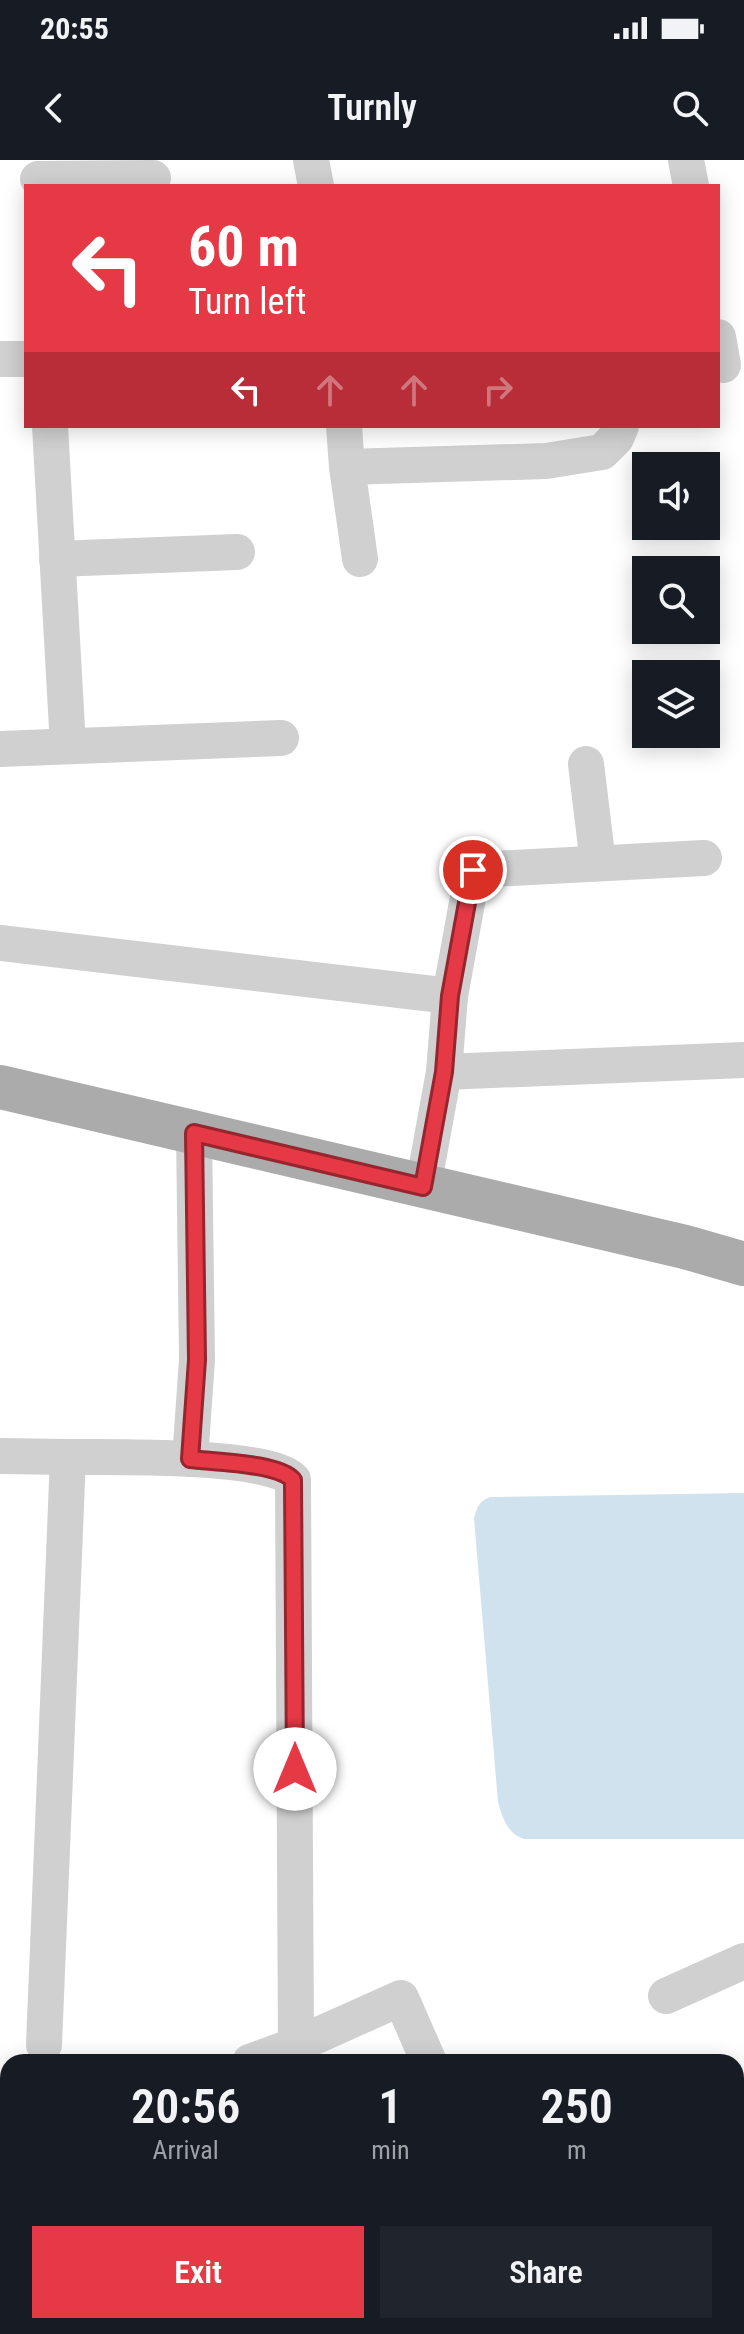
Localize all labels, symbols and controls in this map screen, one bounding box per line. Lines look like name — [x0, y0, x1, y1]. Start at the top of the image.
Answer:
text: 20:55 — [40, 11, 109, 46]
icon: back — [32, 86, 76, 130]
icon: search — [668, 86, 712, 130]
text: Turnly — [327, 87, 417, 129]
text: 60 m — [188, 214, 299, 280]
icon: left — [56, 216, 160, 320]
text: Turn left — [188, 281, 306, 323]
icon: left — [224, 368, 268, 412]
icon: ahead — [308, 368, 352, 412]
icon: ahead — [392, 368, 436, 412]
icon: right — [476, 368, 520, 412]
map controls — [632, 452, 720, 748]
button: sound — [632, 452, 720, 540]
button: search — [632, 556, 720, 644]
button: layers — [632, 660, 720, 748]
pin — [439, 836, 507, 904]
icon: arrive — [451, 848, 495, 892]
position arrow — [253, 1727, 337, 1811]
text: 20:56 — [131, 2078, 240, 2135]
text: 1 — [378, 2078, 402, 2135]
text: 250 — [541, 2078, 613, 2135]
text: Arrival — [153, 2135, 219, 2165]
text: min — [371, 2135, 409, 2165]
text: m — [567, 2135, 587, 2165]
button: Exit — [32, 2226, 364, 2318]
button: Share — [380, 2226, 712, 2318]

